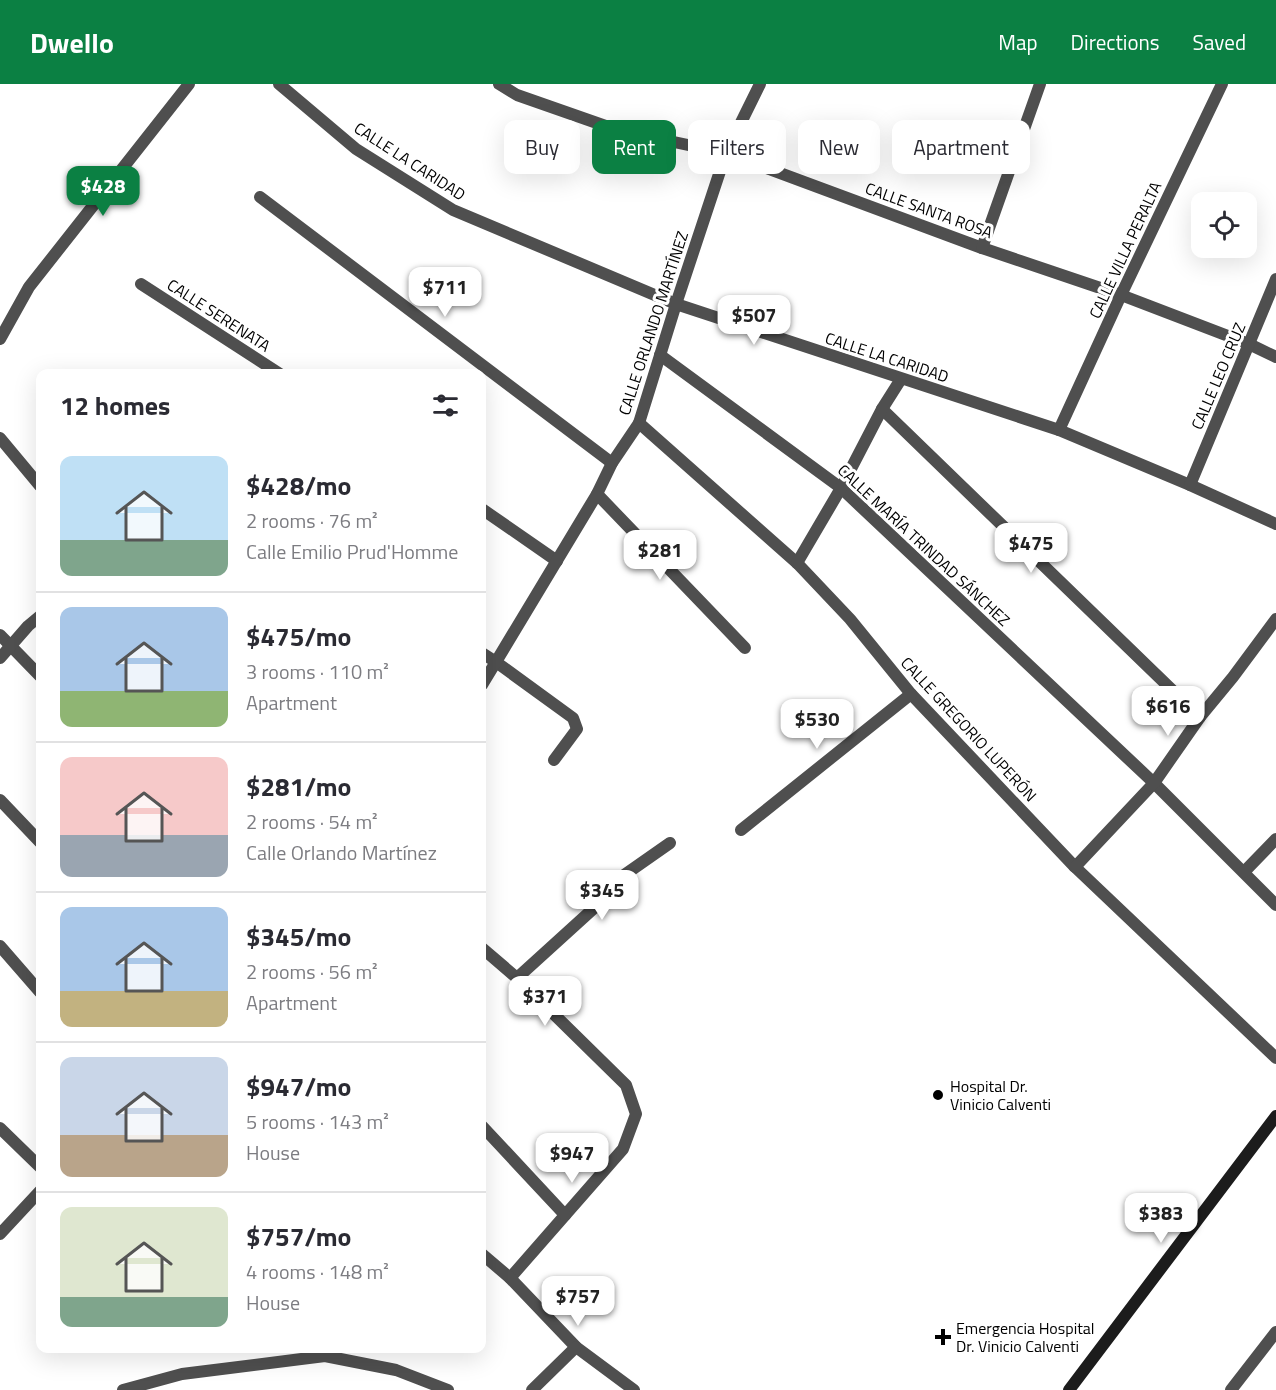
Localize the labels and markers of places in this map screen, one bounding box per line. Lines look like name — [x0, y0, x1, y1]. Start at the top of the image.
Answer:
pin: $428 — [67, 166, 139, 217]
pin: $711 — [409, 267, 481, 318]
pin: $507 — [718, 295, 790, 346]
pin: $475 — [995, 523, 1067, 574]
pin: $281 — [624, 530, 696, 581]
pin: $616 — [1132, 686, 1204, 737]
pin: $530 — [781, 699, 853, 750]
pin: $345 — [566, 870, 638, 921]
pin: $371 — [509, 976, 581, 1027]
place label: Hospital Dr. Vinicio Calventi — [950, 1074, 1051, 1116]
marker: Hospital Dr. Vinicio Calventi — [931, 1088, 945, 1102]
pin: $947 — [536, 1133, 608, 1184]
pin: $383 — [1125, 1193, 1197, 1244]
pin: $757 — [542, 1276, 614, 1327]
place label: Emergencia Hospital Dr. Vinicio Calventi — [956, 1316, 1095, 1358]
marker: Emergencia Hospital Dr. Vinicio Calventi — [934, 1328, 952, 1346]

